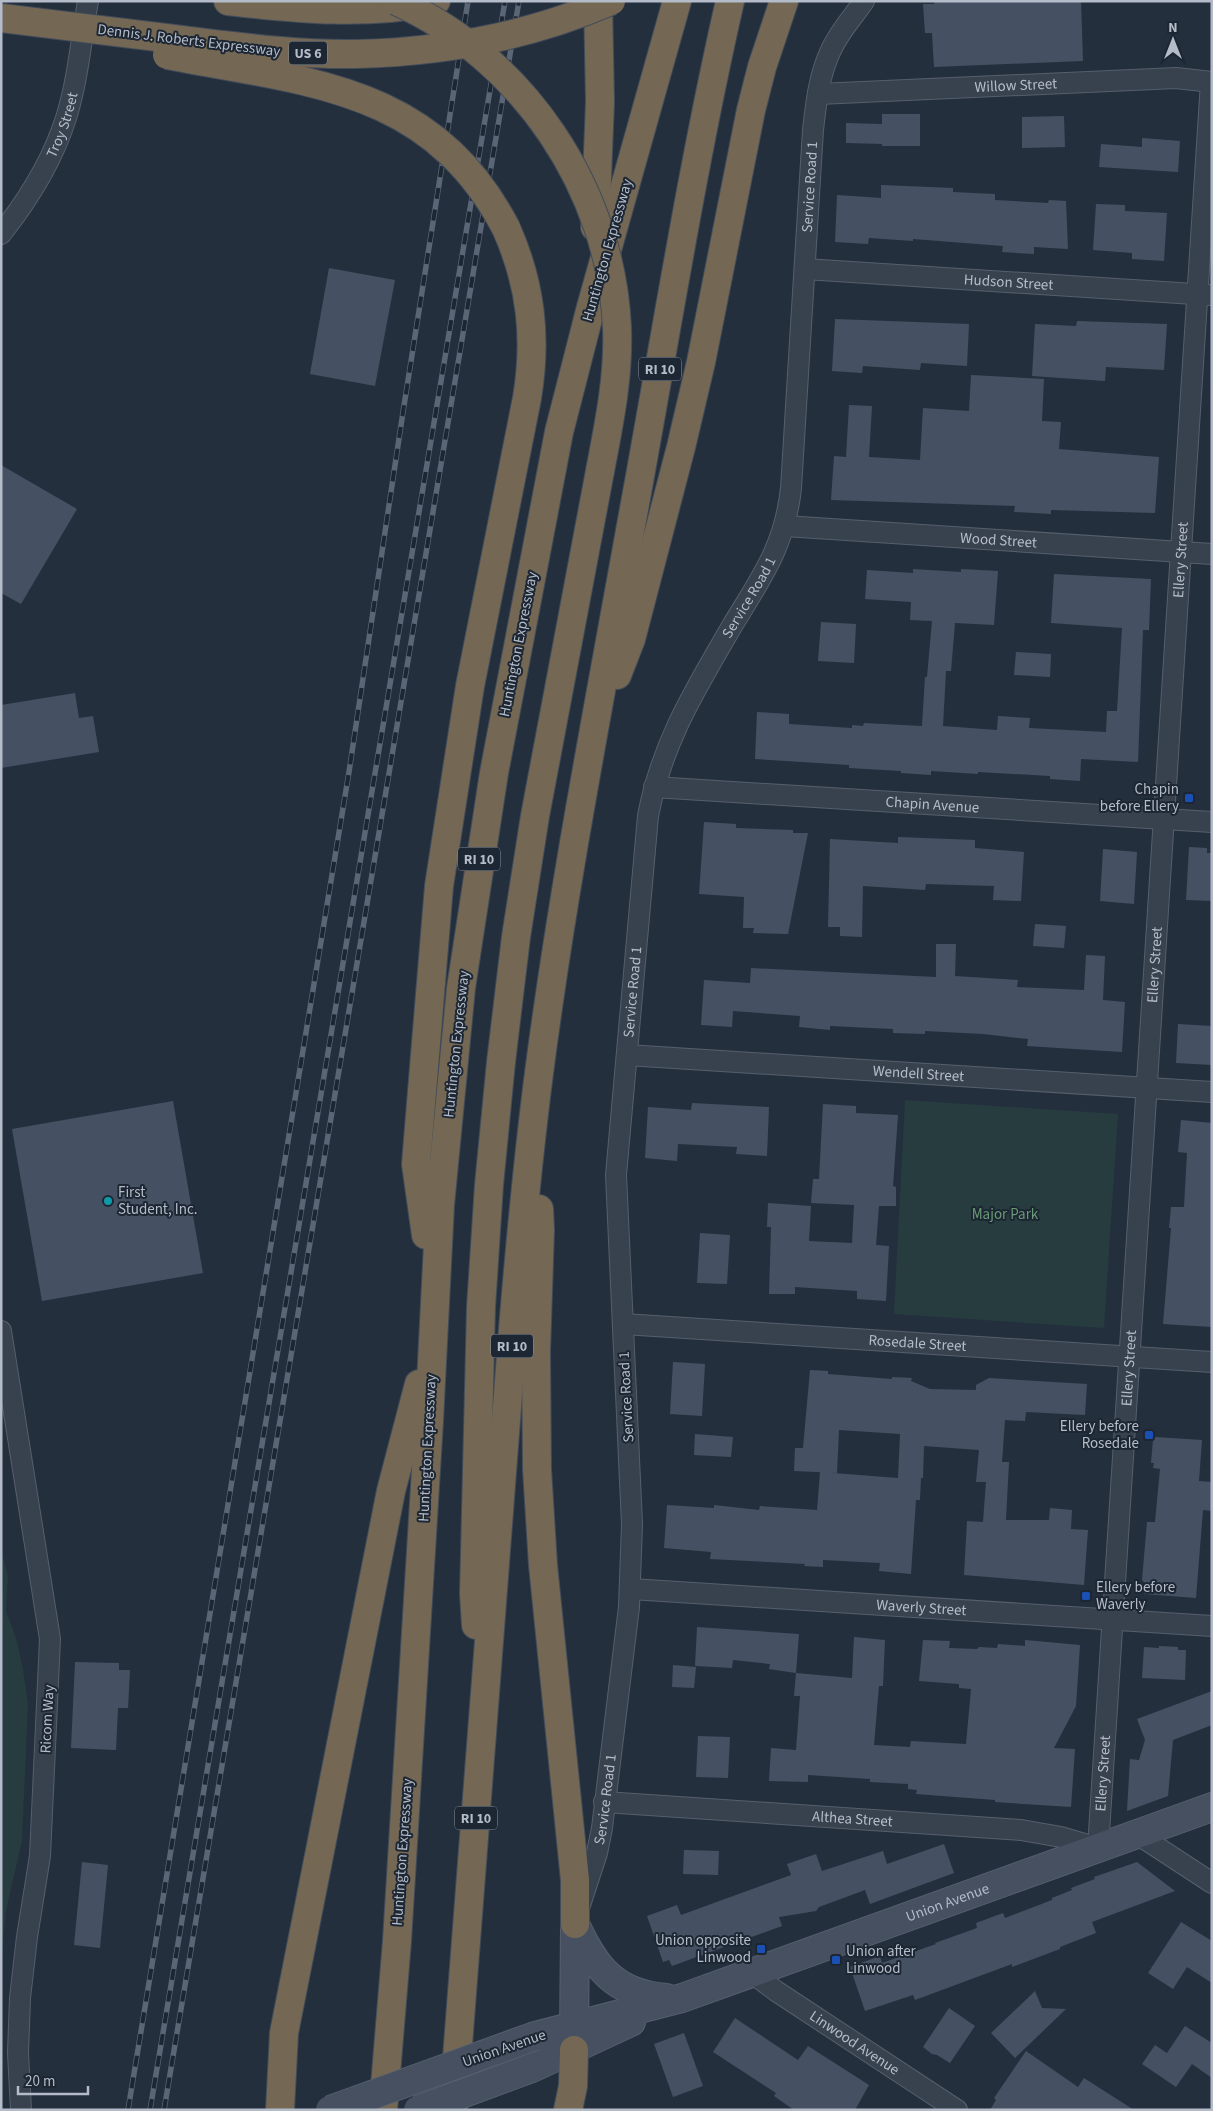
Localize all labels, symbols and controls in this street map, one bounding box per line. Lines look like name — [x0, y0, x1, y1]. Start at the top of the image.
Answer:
north arrow — [1148, 15, 1198, 65]
text: N — [1168, 18, 1178, 38]
street label: Dennis J. Roberts Expressway — [96, 19, 282, 62]
road number: US 6 — [289, 42, 327, 64]
street label: Willow Street — [974, 73, 1058, 98]
street label: Troy Street — [41, 90, 84, 161]
street label: Service Road 1 — [797, 141, 823, 233]
street label: Huntington Expressway — [577, 176, 638, 324]
street label: Hudson Street — [963, 269, 1054, 296]
road number: RI 10 — [639, 358, 681, 380]
street label: Ellery Street — [1168, 521, 1194, 599]
street label: Wood Street — [959, 528, 1038, 553]
street label: Service Road 1 — [717, 553, 782, 642]
street label: Huntington Expressway — [494, 570, 543, 719]
place label: Chapin before Ellery — [1100, 779, 1179, 817]
street label: Chapin Avenue — [885, 792, 980, 818]
marker: Chapin before Ellery — [1183, 792, 1195, 804]
road number: RI 10 — [458, 848, 500, 871]
street label: Ellery Street — [1142, 926, 1168, 1004]
street label: Service Road 1 — [618, 946, 647, 1039]
street label: Huntington Expressway — [438, 970, 475, 1119]
street label: Wendell Street — [872, 1061, 965, 1087]
place label: First Student, Inc. — [118, 1182, 197, 1220]
marker: First Student, Inc. — [102, 1195, 114, 1207]
park label: Major Park — [972, 1204, 1039, 1225]
street label: Ellery Street — [1116, 1329, 1142, 1407]
street label: Rosedale Street — [868, 1330, 967, 1357]
road number: RI 10 — [491, 1334, 533, 1358]
street label: Service Road 1 — [614, 1351, 639, 1443]
street label: Huntington Expressway — [413, 1374, 442, 1522]
place label: Ellery before Rosedale — [1060, 1416, 1139, 1454]
marker: Ellery before Rosedale — [1143, 1429, 1155, 1441]
place label: Ellery before Waverly — [1096, 1577, 1175, 1615]
marker: Ellery before Waverly — [1080, 1590, 1092, 1602]
street label: Waverly Street — [876, 1595, 967, 1621]
street label: Ricom Way — [35, 1684, 60, 1754]
street label: Ellery Street — [1090, 1735, 1116, 1812]
street label: Service Road 1 — [589, 1753, 622, 1847]
street label: Huntington Expressway — [387, 1778, 418, 1926]
road number: RI 10 — [455, 1806, 497, 1830]
street label: Althea Street — [811, 1806, 893, 1832]
street label: Union Avenue — [903, 1878, 992, 1927]
place label: Union opposite Linwood — [655, 1930, 751, 1968]
place label: Union after Linwood — [846, 1941, 917, 1979]
marker: Union opposite Linwood — [755, 1943, 767, 1955]
marker: Union after Linwood — [830, 1954, 842, 1966]
street label: Linwood Avenue — [805, 2006, 903, 2080]
street label: Union Avenue — [460, 2024, 549, 2073]
scale bar — [18, 2064, 88, 2096]
text: 20 m — [25, 2071, 55, 2092]

